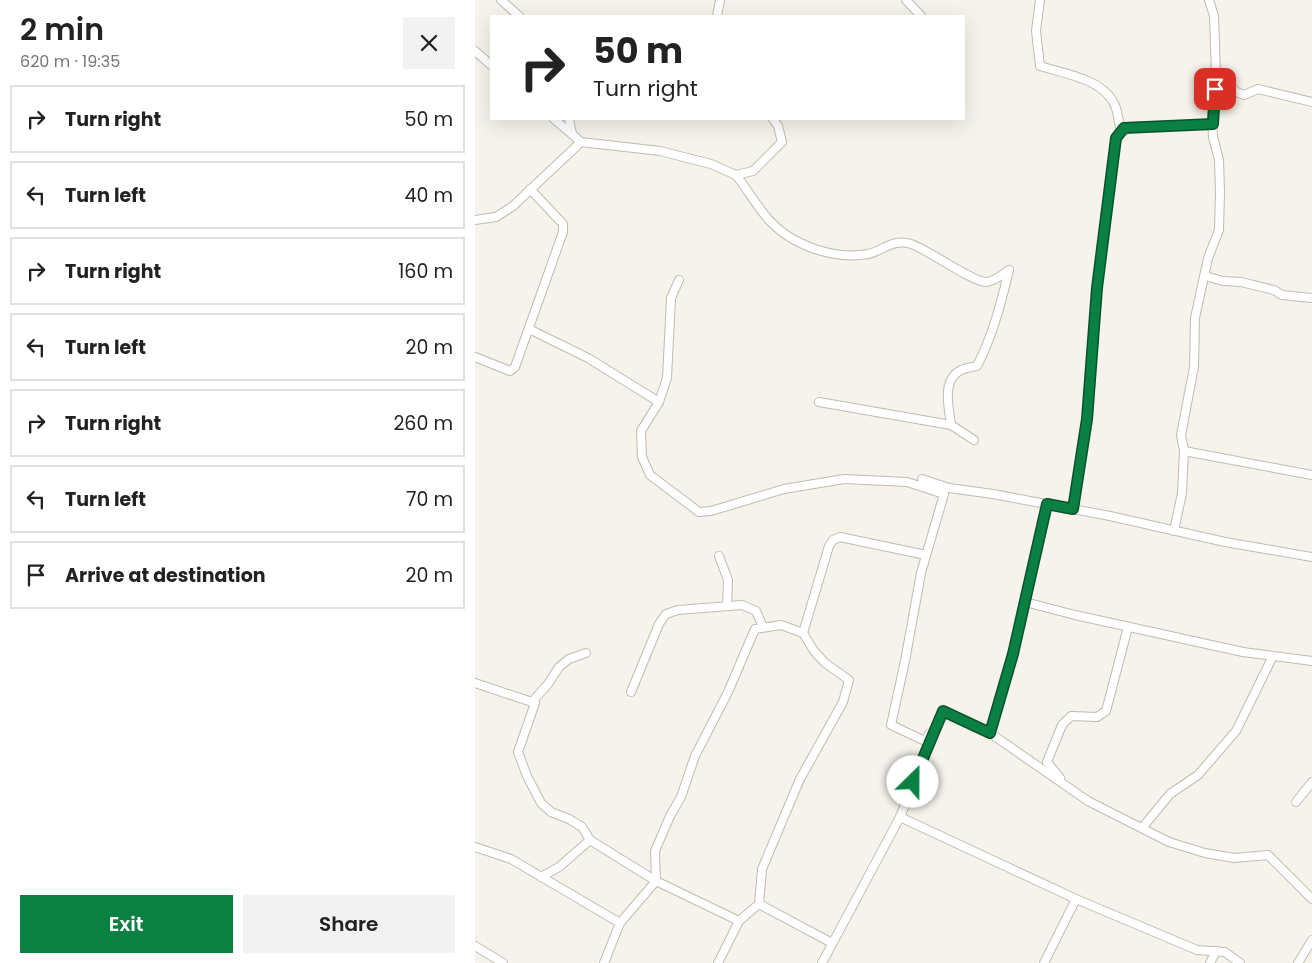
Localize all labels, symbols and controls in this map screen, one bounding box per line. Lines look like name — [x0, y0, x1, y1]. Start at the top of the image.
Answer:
text: 2 min — [20, 8, 104, 51]
button: close — [403, 17, 455, 69]
text: 50 m — [593, 26, 683, 75]
icon: right — [510, 35, 575, 100]
text: 620 m · 19:35 — [20, 50, 120, 73]
pin — [1194, 68, 1236, 110]
text: Turn right — [593, 73, 698, 104]
icon: arrive — [1201, 75, 1229, 103]
icon: right — [22, 105, 50, 133]
text: Turn right — [65, 106, 161, 133]
text: 50 m — [404, 106, 453, 133]
icon: left — [22, 181, 50, 209]
text: Turn left — [65, 182, 146, 209]
text: 40 m — [404, 182, 453, 209]
icon: right — [22, 257, 50, 285]
text: Turn right — [65, 258, 161, 285]
text: 160 m — [398, 258, 453, 285]
icon: left — [22, 333, 50, 361]
text: Turn left — [65, 334, 146, 361]
text: 20 m — [405, 334, 453, 361]
icon: right — [22, 409, 50, 437]
text: Turn right — [65, 410, 161, 437]
text: 260 m — [393, 410, 453, 437]
icon: left — [22, 485, 50, 513]
text: Turn left — [65, 486, 146, 513]
text: 70 m — [406, 486, 453, 513]
icon: arrive — [22, 561, 50, 589]
text: Arrive at destination — [65, 562, 266, 589]
text: 20 m — [405, 562, 453, 589]
position arrow — [886, 755, 938, 807]
button: Exit — [20, 895, 233, 953]
button: Share — [243, 895, 455, 953]

